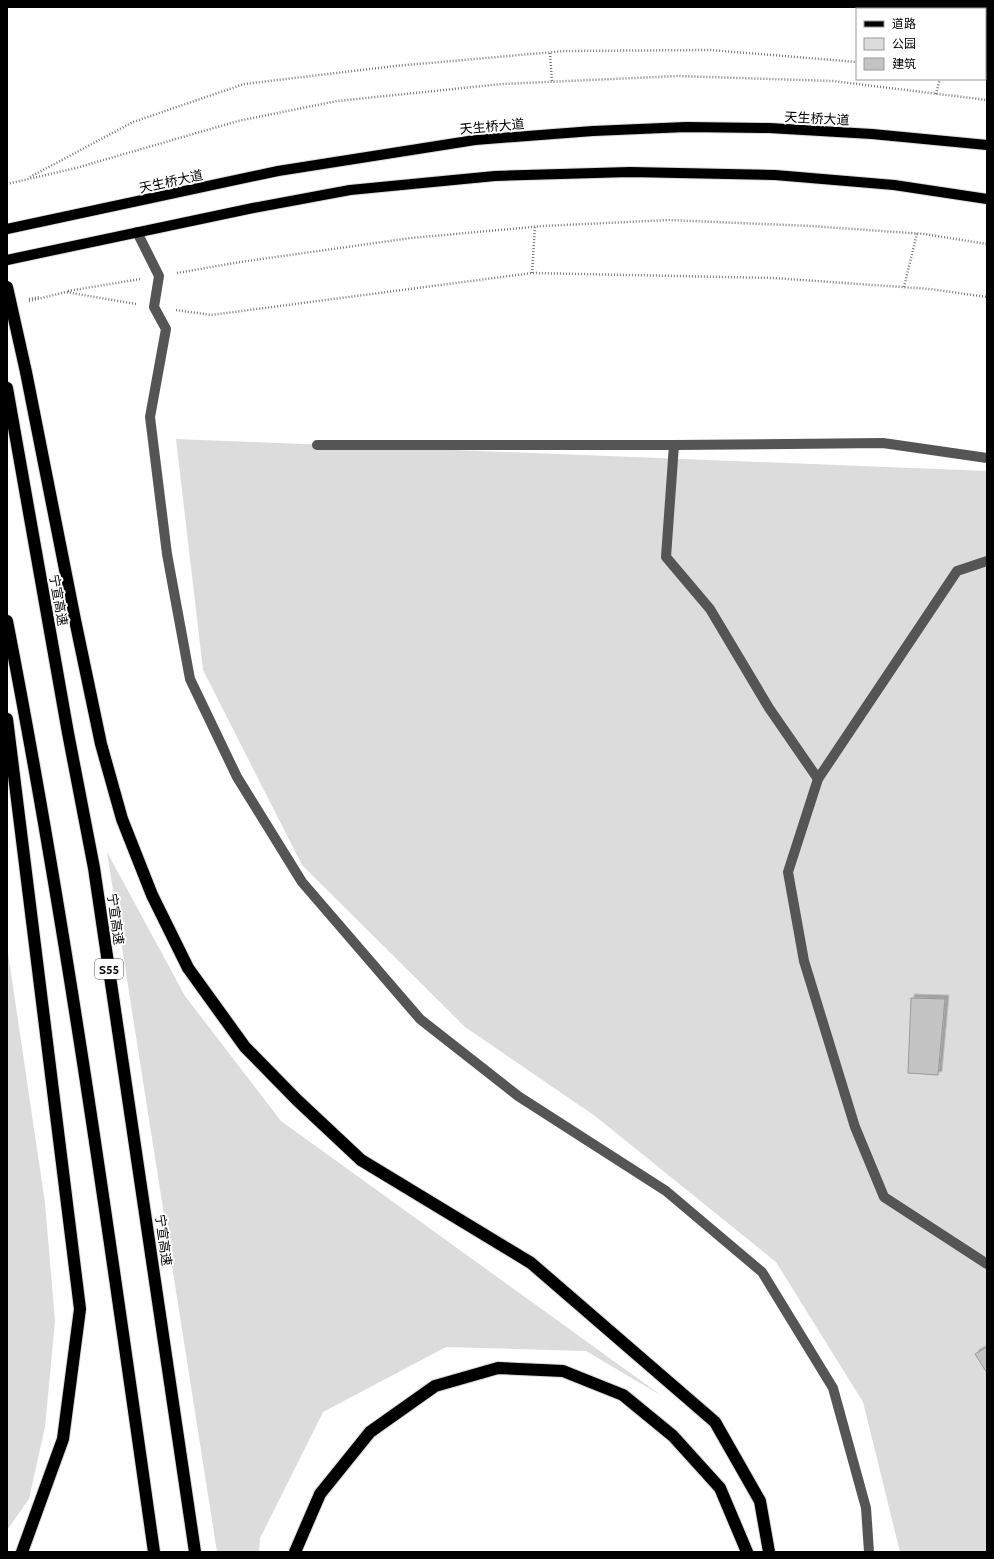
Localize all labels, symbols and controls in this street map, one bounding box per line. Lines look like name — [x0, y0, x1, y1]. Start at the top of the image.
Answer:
legend — [856, 8, 986, 80]
text: 道路 — [892, 16, 916, 31]
text: 公园 — [892, 36, 916, 51]
text: 建筑 — [892, 56, 916, 71]
street label: 天生桥大道 — [784, 108, 850, 128]
street label: 天生桥大道 — [459, 115, 525, 137]
street label: 天生桥大道 — [138, 166, 204, 196]
street label: 宁宣高速 — [47, 573, 71, 627]
street label: 宁宣高速 — [104, 892, 128, 946]
road number: S55 — [95, 959, 123, 979]
street label: 宁宣高速 — [152, 1213, 176, 1267]

